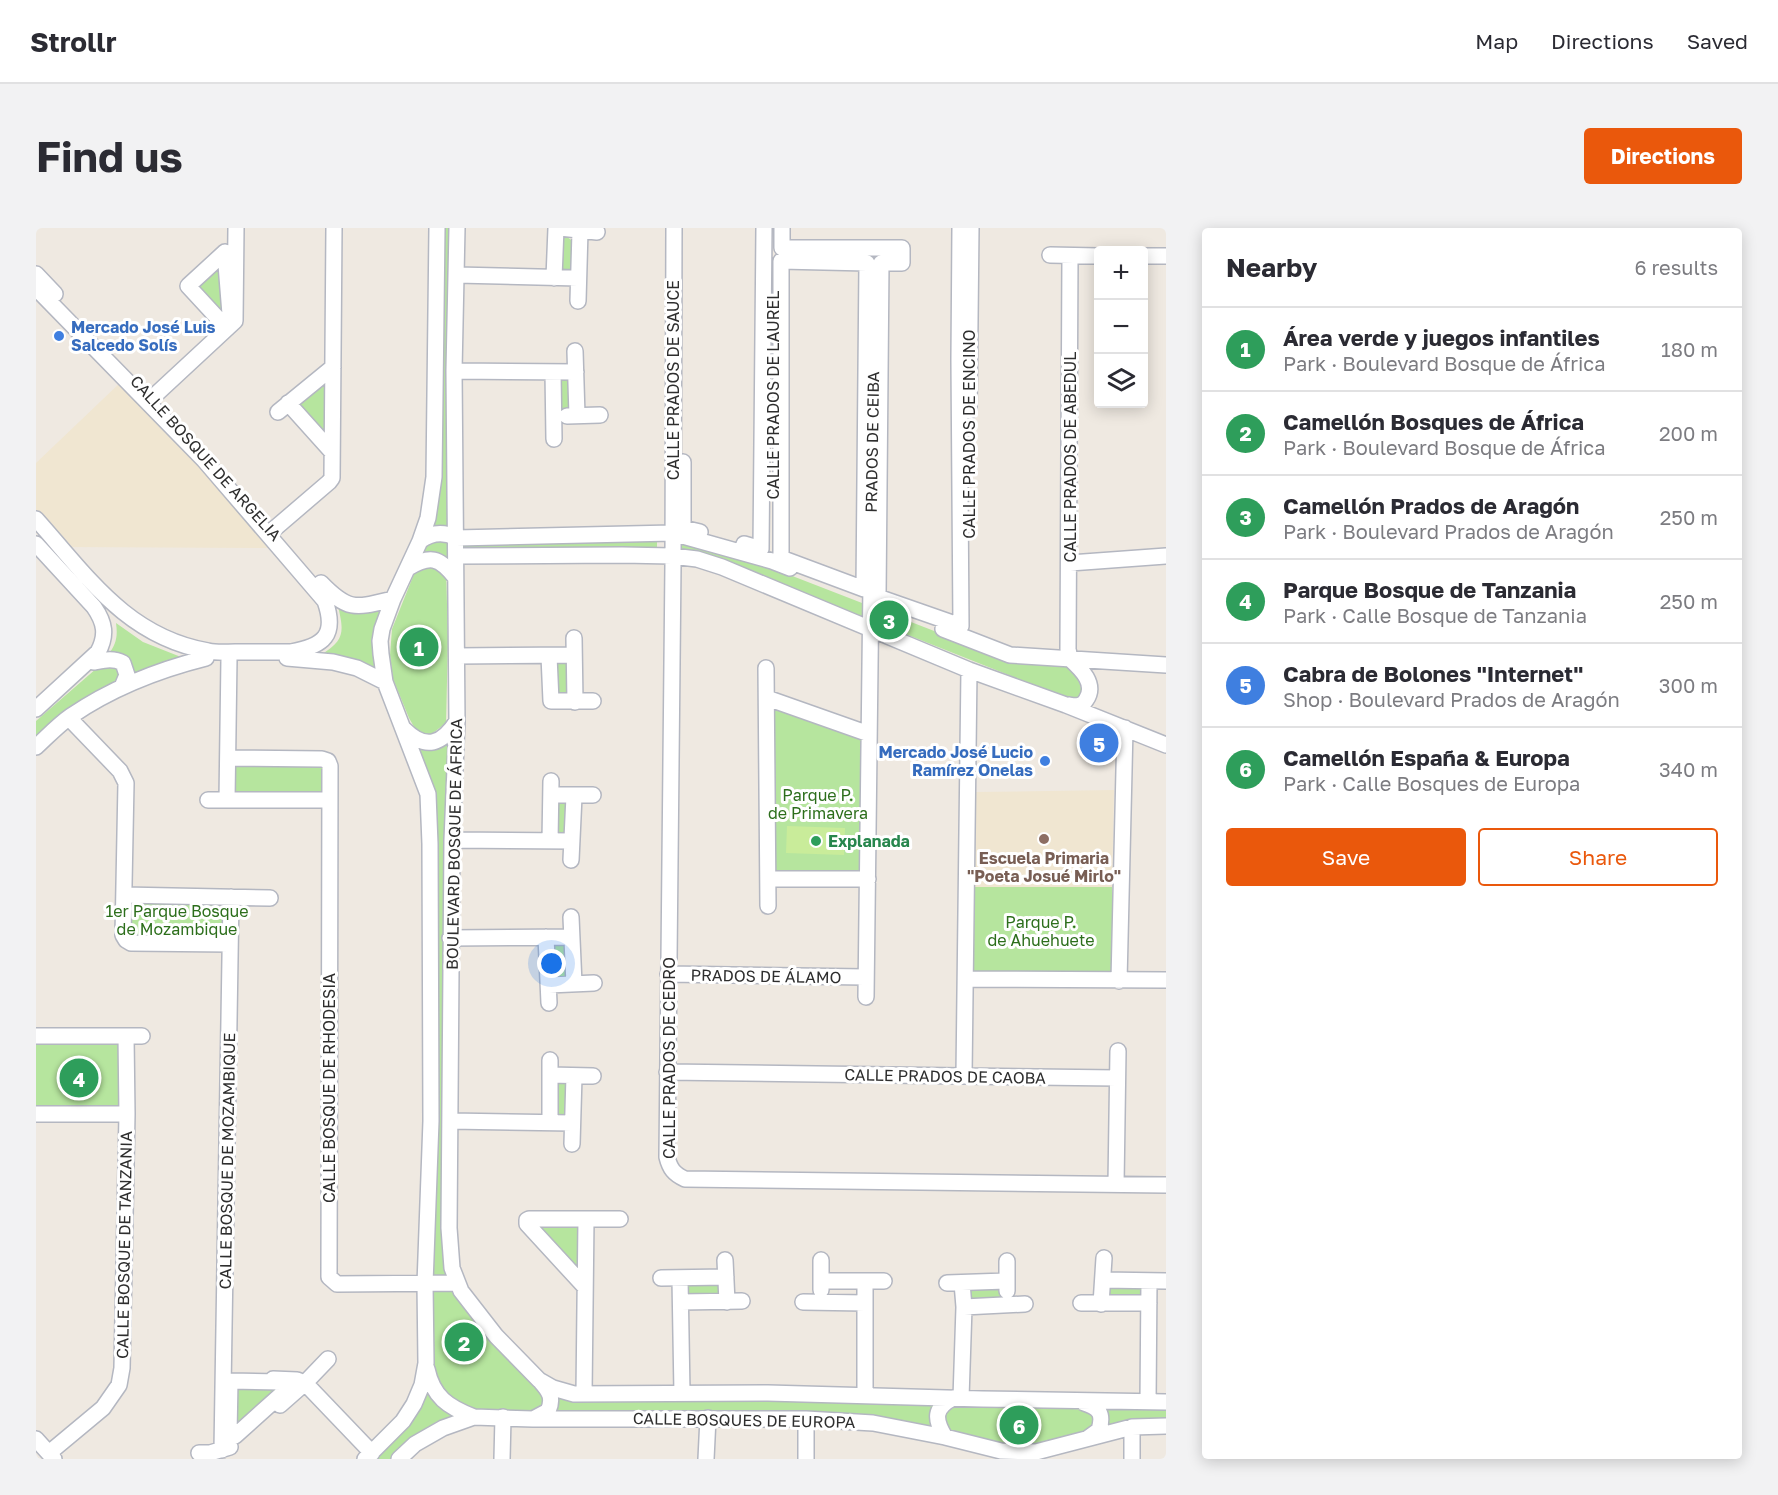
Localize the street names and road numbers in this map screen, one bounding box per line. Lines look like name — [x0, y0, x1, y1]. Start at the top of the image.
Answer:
street label: CALLE PRADOS DE SAUCE — [663, 280, 683, 480]
street label: CALLE PRADOS DE LAUREL — [763, 291, 783, 499]
street label: CALLE PRADOS DE ENCINO — [959, 329, 979, 539]
street label: CALLE PRADOS DE ABEDUL — [1060, 352, 1080, 562]
street label: CALLE BOSQUE DE ARGELIA — [126, 371, 286, 545]
street label: PRADOS DE CEIBA — [861, 371, 883, 513]
street label: BOULEVARD BOSQUE DE ÁFRICA — [442, 718, 466, 970]
street label: CALLE PRADOS DE CEDRO — [659, 957, 679, 1159]
street label: PRADOS DE ÁLAMO — [690, 965, 842, 987]
street label: CALLE BOSQUE DE RHODESIA — [319, 973, 339, 1203]
street label: CALLE BOSQUE DE MOZAMBIQUE — [215, 1032, 239, 1290]
street label: CALLE PRADOS DE CAOBA — [844, 1064, 1046, 1088]
street label: CALLE BOSQUE DE TANZANIA — [112, 1131, 136, 1359]
street label: CALLE BOSQUES DE EUROPA — [633, 1408, 856, 1432]

